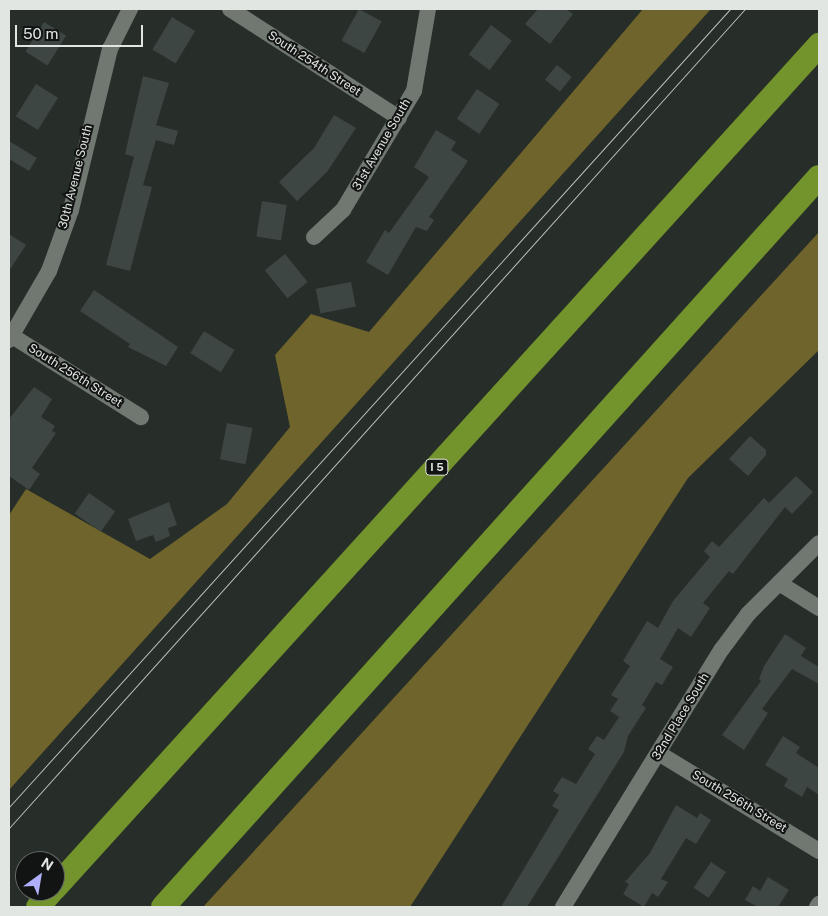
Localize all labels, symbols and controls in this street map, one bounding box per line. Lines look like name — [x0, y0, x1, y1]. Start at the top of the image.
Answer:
scale bar — [18, 15, 145, 47]
text: 50 m — [23, 25, 58, 42]
street label: South 254th Street — [265, 28, 363, 100]
street label: 31st Avenue South — [350, 97, 414, 193]
street label: 30th Avenue South — [56, 123, 96, 231]
street label: South 256th Street — [25, 341, 125, 411]
road number: I 5 — [424, 458, 450, 476]
street label: 32nd Place South — [649, 671, 713, 763]
street label: South 256th Street — [689, 768, 789, 836]
north arrow — [15, 851, 65, 901]
text: N — [39, 854, 56, 874]

